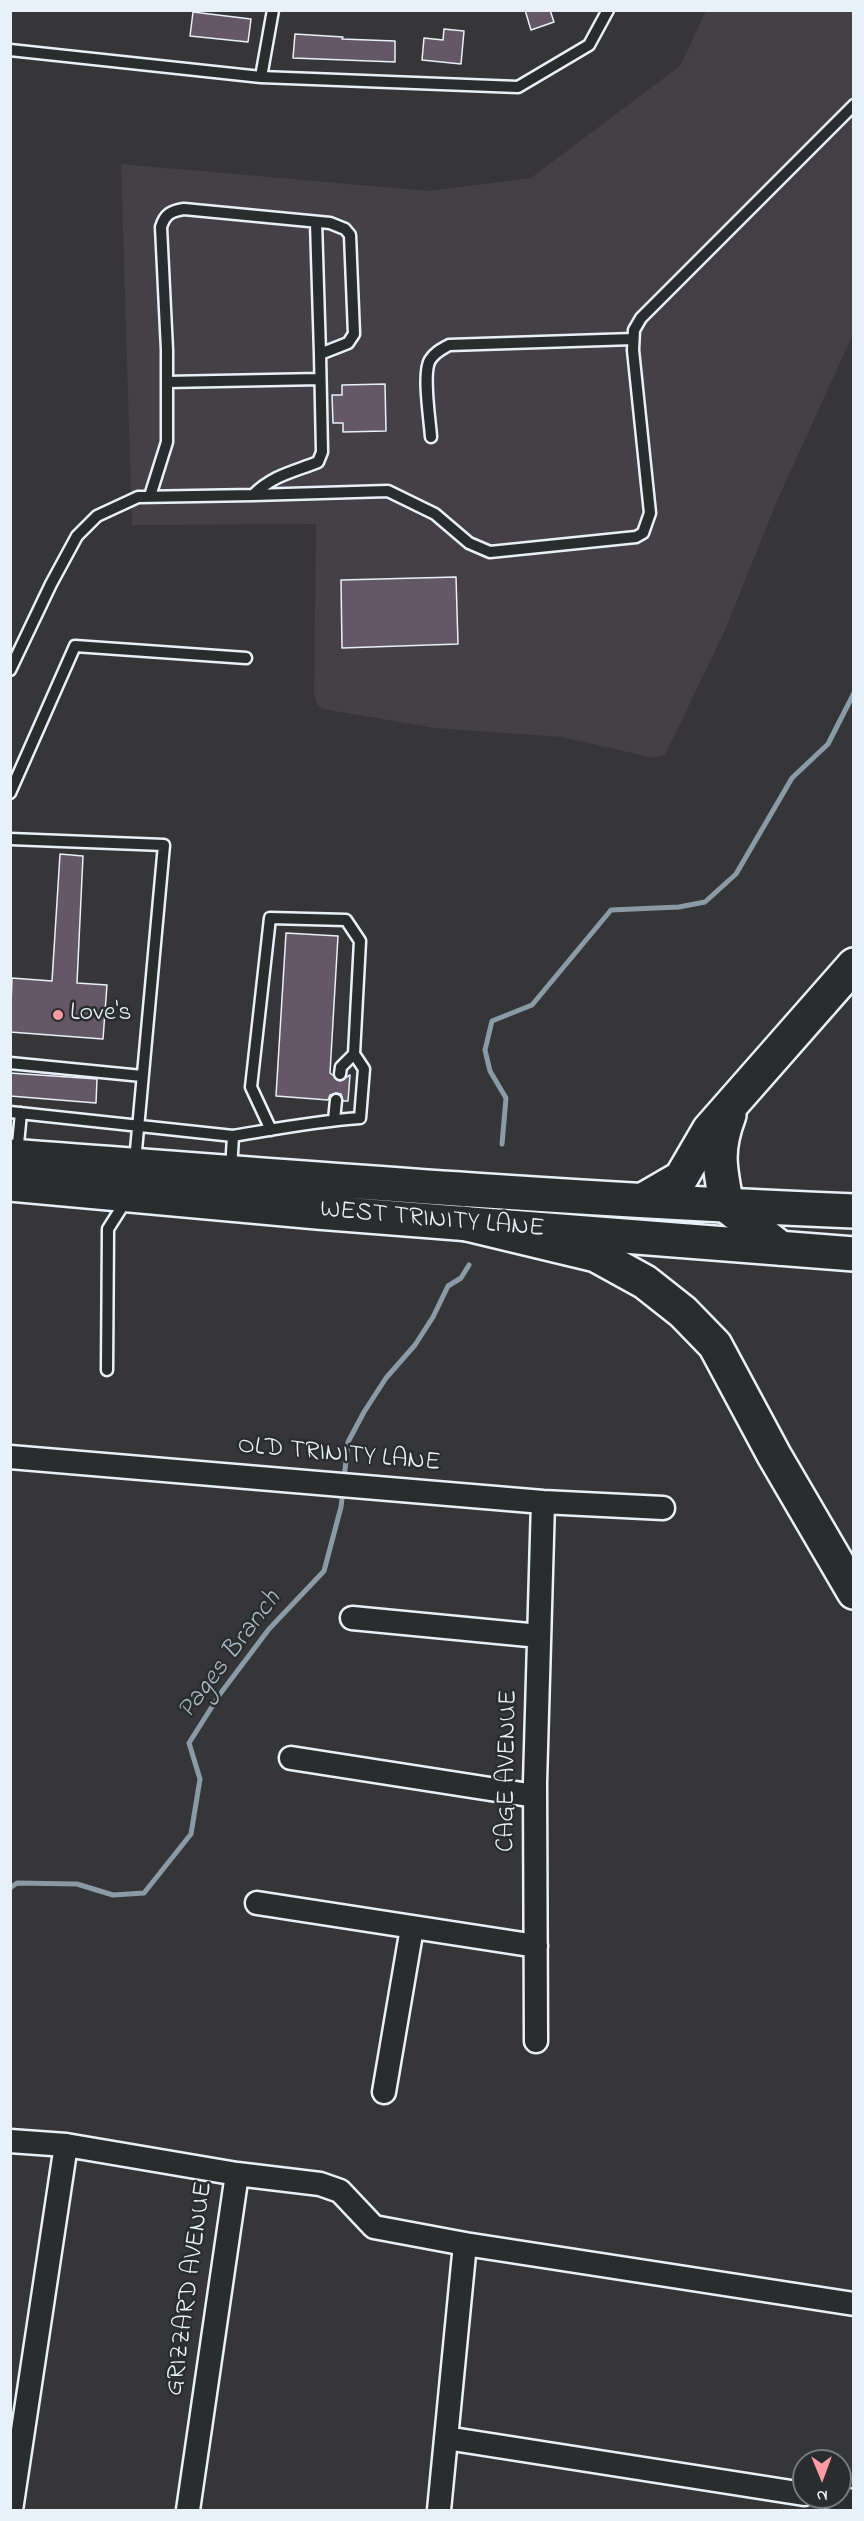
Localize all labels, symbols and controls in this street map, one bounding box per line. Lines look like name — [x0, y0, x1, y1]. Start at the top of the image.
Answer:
place label: Love's — [70, 999, 132, 1031]
marker: Love's — [51, 1008, 65, 1022]
street label: WEST TRINITY LANE — [318, 1196, 546, 1246]
street label: OLD TRINITY LANE — [236, 1432, 442, 1480]
water label: Pages Branch — [172, 1585, 290, 1727]
street label: CAGE AVENUE — [492, 1689, 526, 1853]
street label: GRIZZARD AVENUE — [161, 2180, 221, 2398]
north arrow — [792, 2449, 852, 2509]
text: N — [817, 2483, 828, 2507]

